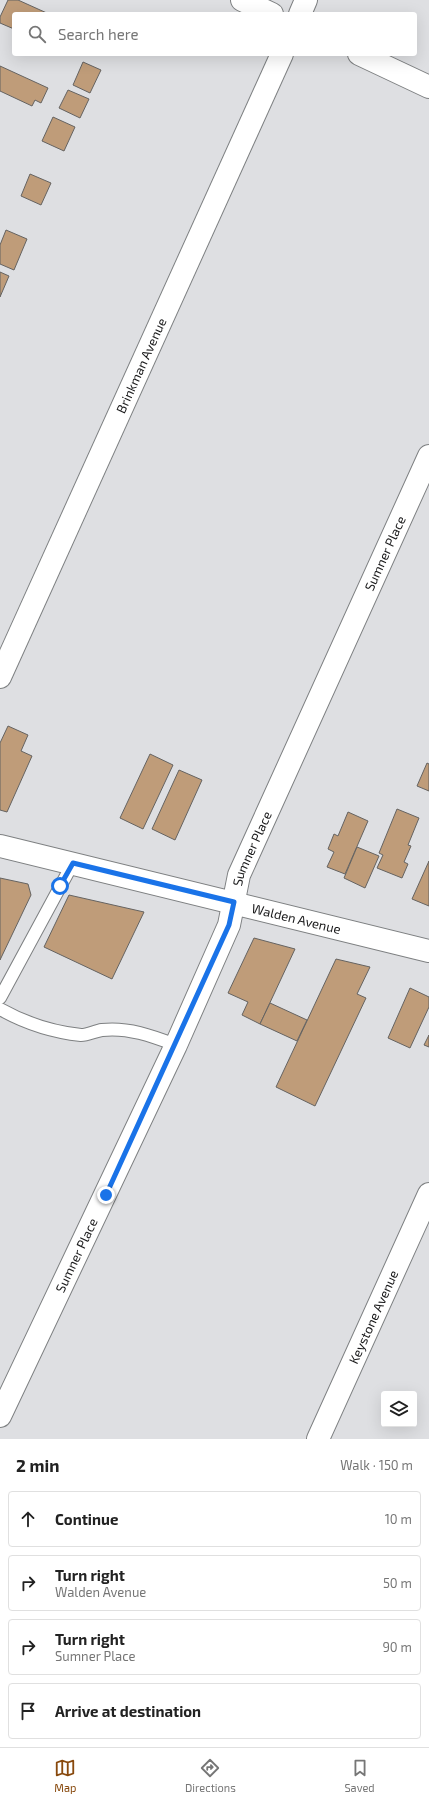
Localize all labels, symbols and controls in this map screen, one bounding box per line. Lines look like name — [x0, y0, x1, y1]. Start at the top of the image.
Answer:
search box — [12, 12, 417, 56]
icon: search — [26, 23, 48, 45]
text: Search here — [58, 25, 139, 43]
street label: Brinkman Avenue — [113, 315, 170, 416]
street label: Sumner Place — [361, 513, 409, 593]
street label: Sumner Place — [229, 808, 275, 887]
route start — [51, 877, 69, 895]
street label: Walden Avenue — [250, 900, 343, 937]
route end — [97, 1186, 115, 1204]
street label: Sumner Place — [52, 1215, 101, 1295]
street label: Keystone Avenue — [345, 1268, 401, 1366]
map controls — [381, 1391, 417, 1427]
button: layers — [381, 1391, 417, 1427]
text: 2 min — [16, 1455, 59, 1475]
text: Walk · 150 m — [340, 1457, 413, 1473]
icon: ahead — [17, 1508, 39, 1530]
text: Continue — [55, 1510, 118, 1528]
text: 10 m — [385, 1511, 412, 1527]
text: Turn right — [55, 1566, 125, 1584]
icon: right — [17, 1572, 39, 1594]
text: 50 m — [383, 1575, 412, 1591]
text: Walden Avenue — [55, 1584, 146, 1600]
text: Turn right — [55, 1630, 125, 1648]
icon: right — [17, 1636, 39, 1658]
text: 90 m — [382, 1639, 412, 1655]
text: Sumner Place — [55, 1648, 135, 1664]
icon: arrive — [17, 1700, 39, 1722]
text: Arrive at destination — [55, 1702, 201, 1720]
tab: Map — [54, 1757, 76, 1794]
tab: Directions — [185, 1757, 236, 1794]
tab: Saved — [344, 1757, 375, 1794]

